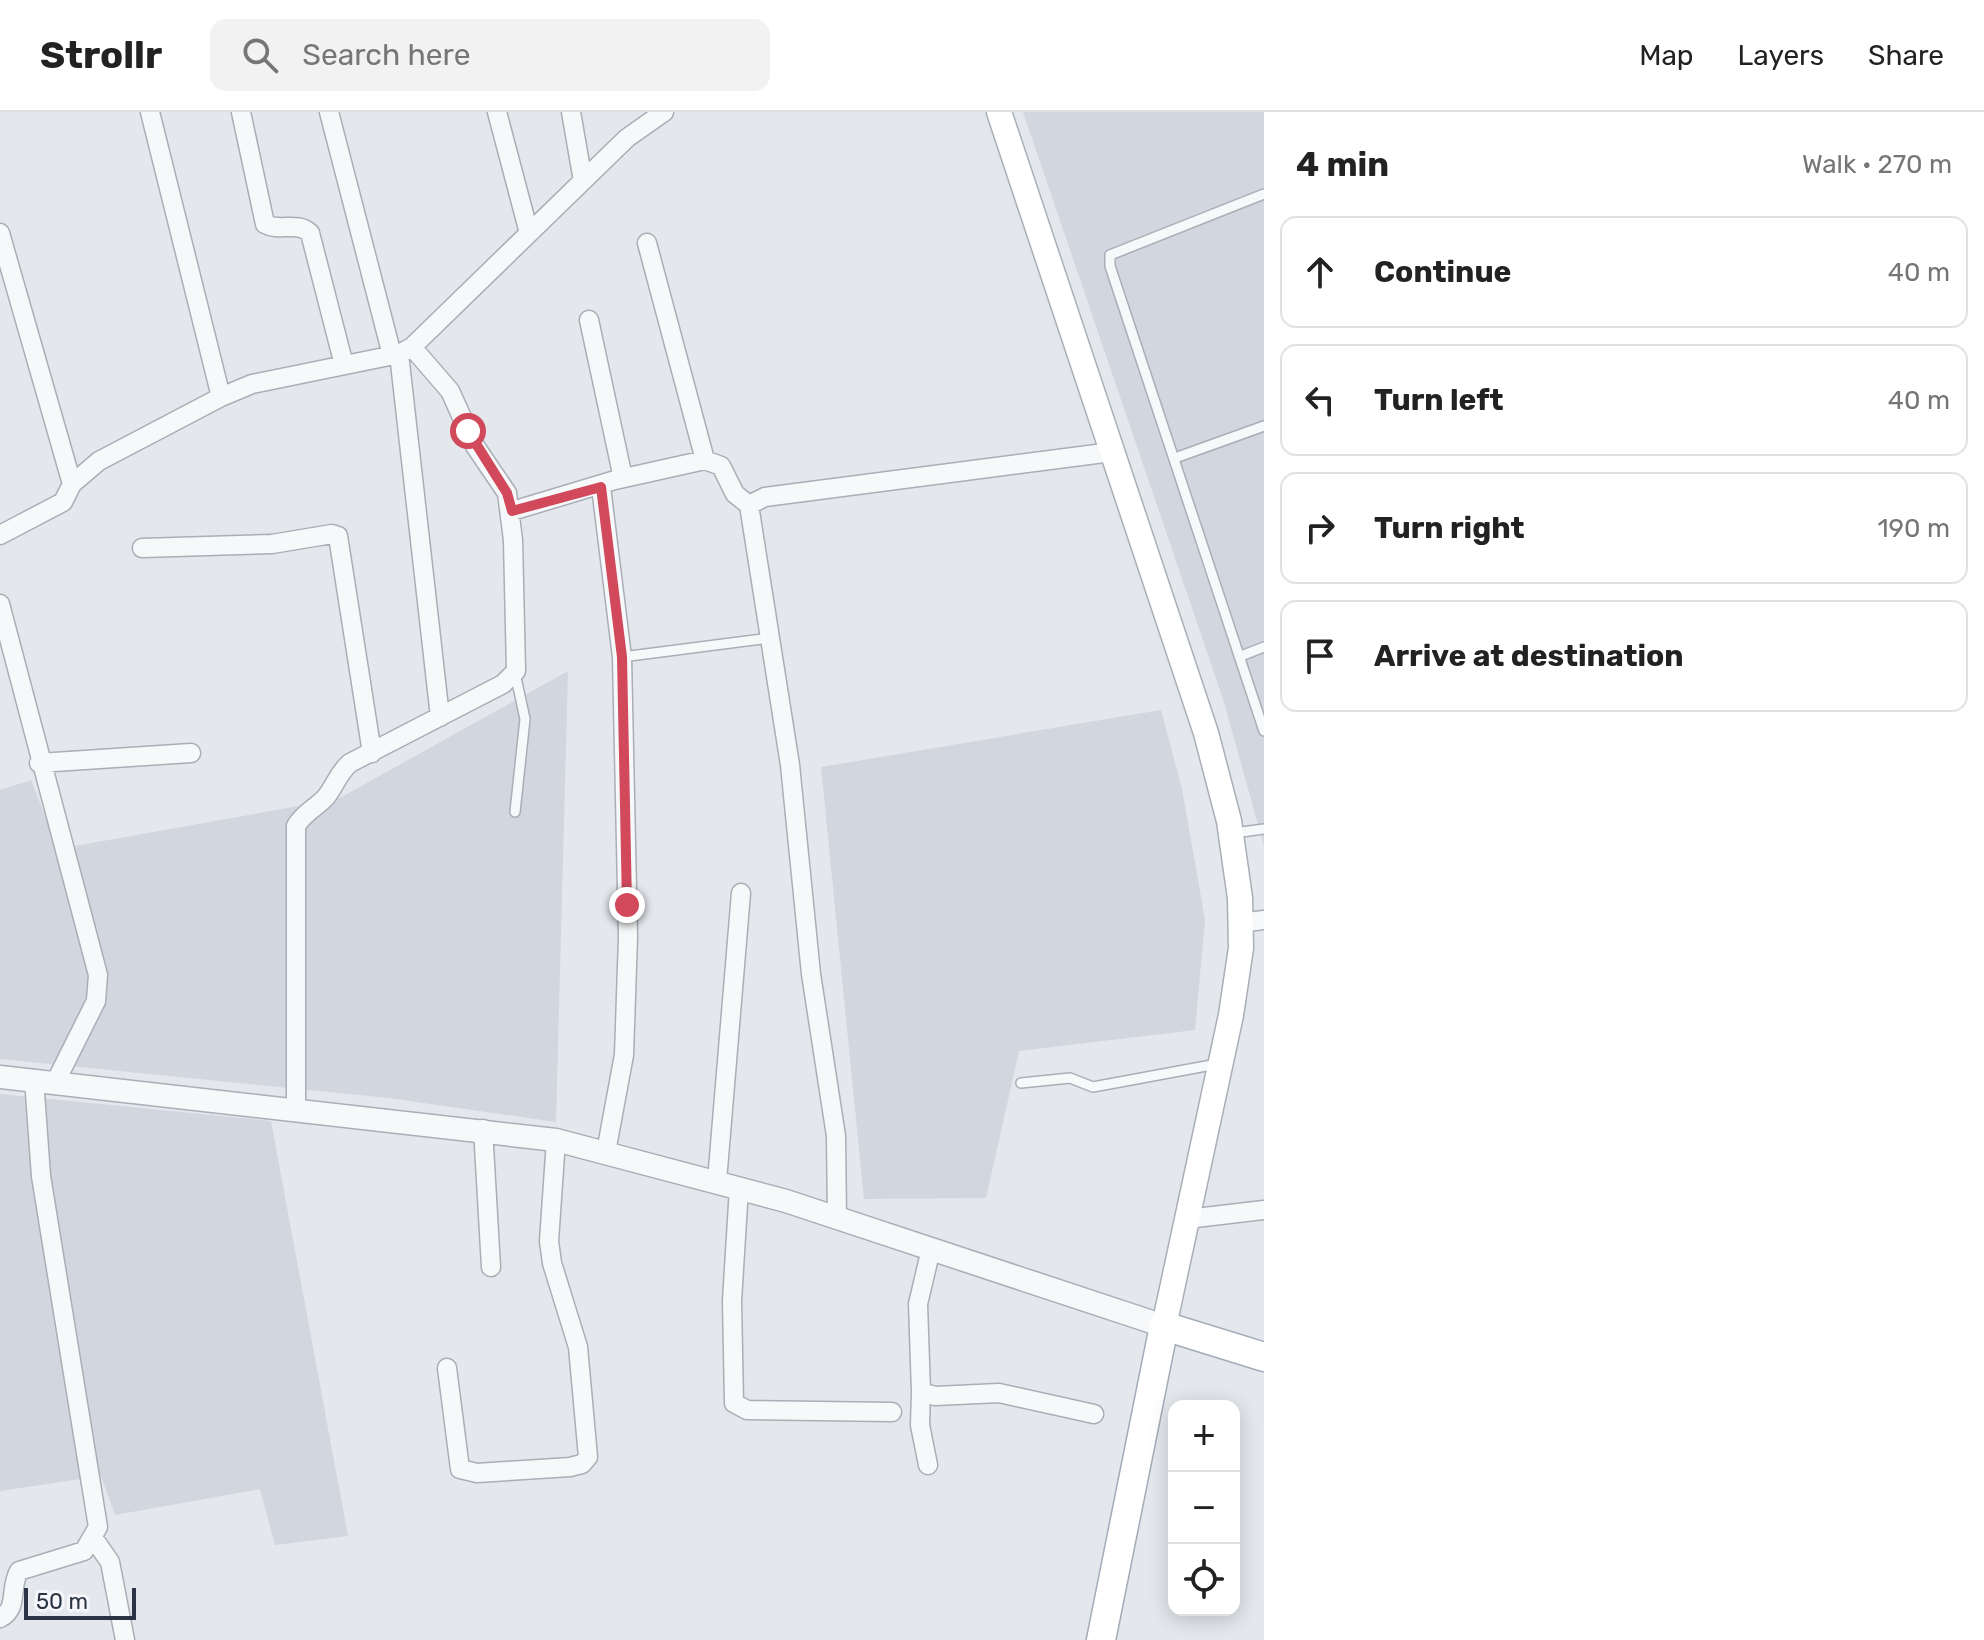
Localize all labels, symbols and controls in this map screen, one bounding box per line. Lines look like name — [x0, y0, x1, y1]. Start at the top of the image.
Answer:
search box — [210, 19, 770, 91]
text: Strollr — [40, 32, 162, 78]
icon: search — [238, 33, 282, 77]
text: Search here — [302, 37, 471, 73]
text: Map — [1639, 39, 1694, 72]
text: Layers — [1738, 39, 1824, 72]
text: Share — [1868, 39, 1944, 72]
text: 4 min — [1296, 144, 1389, 185]
text: Walk · 270 m — [1802, 149, 1952, 180]
icon: ahead — [1298, 250, 1342, 294]
text: Continue — [1374, 254, 1511, 290]
text: 40 m — [1888, 257, 1950, 288]
icon: left — [1298, 378, 1342, 422]
text: Turn left — [1374, 382, 1504, 418]
text: 40 m — [1888, 385, 1950, 416]
route start — [450, 413, 486, 449]
icon: right — [1298, 506, 1342, 550]
text: Turn right — [1374, 510, 1525, 546]
text: 190 m — [1877, 513, 1950, 544]
icon: arrive — [1298, 634, 1342, 678]
text: Arrive at destination — [1374, 638, 1684, 674]
route end — [609, 887, 645, 923]
map controls — [1168, 1400, 1240, 1616]
button: + — [1168, 1400, 1240, 1472]
button: − — [1168, 1472, 1240, 1544]
button: locate — [1168, 1544, 1240, 1616]
scale bar — [24, 1584, 136, 1620]
text: 50 m — [36, 1588, 88, 1615]

